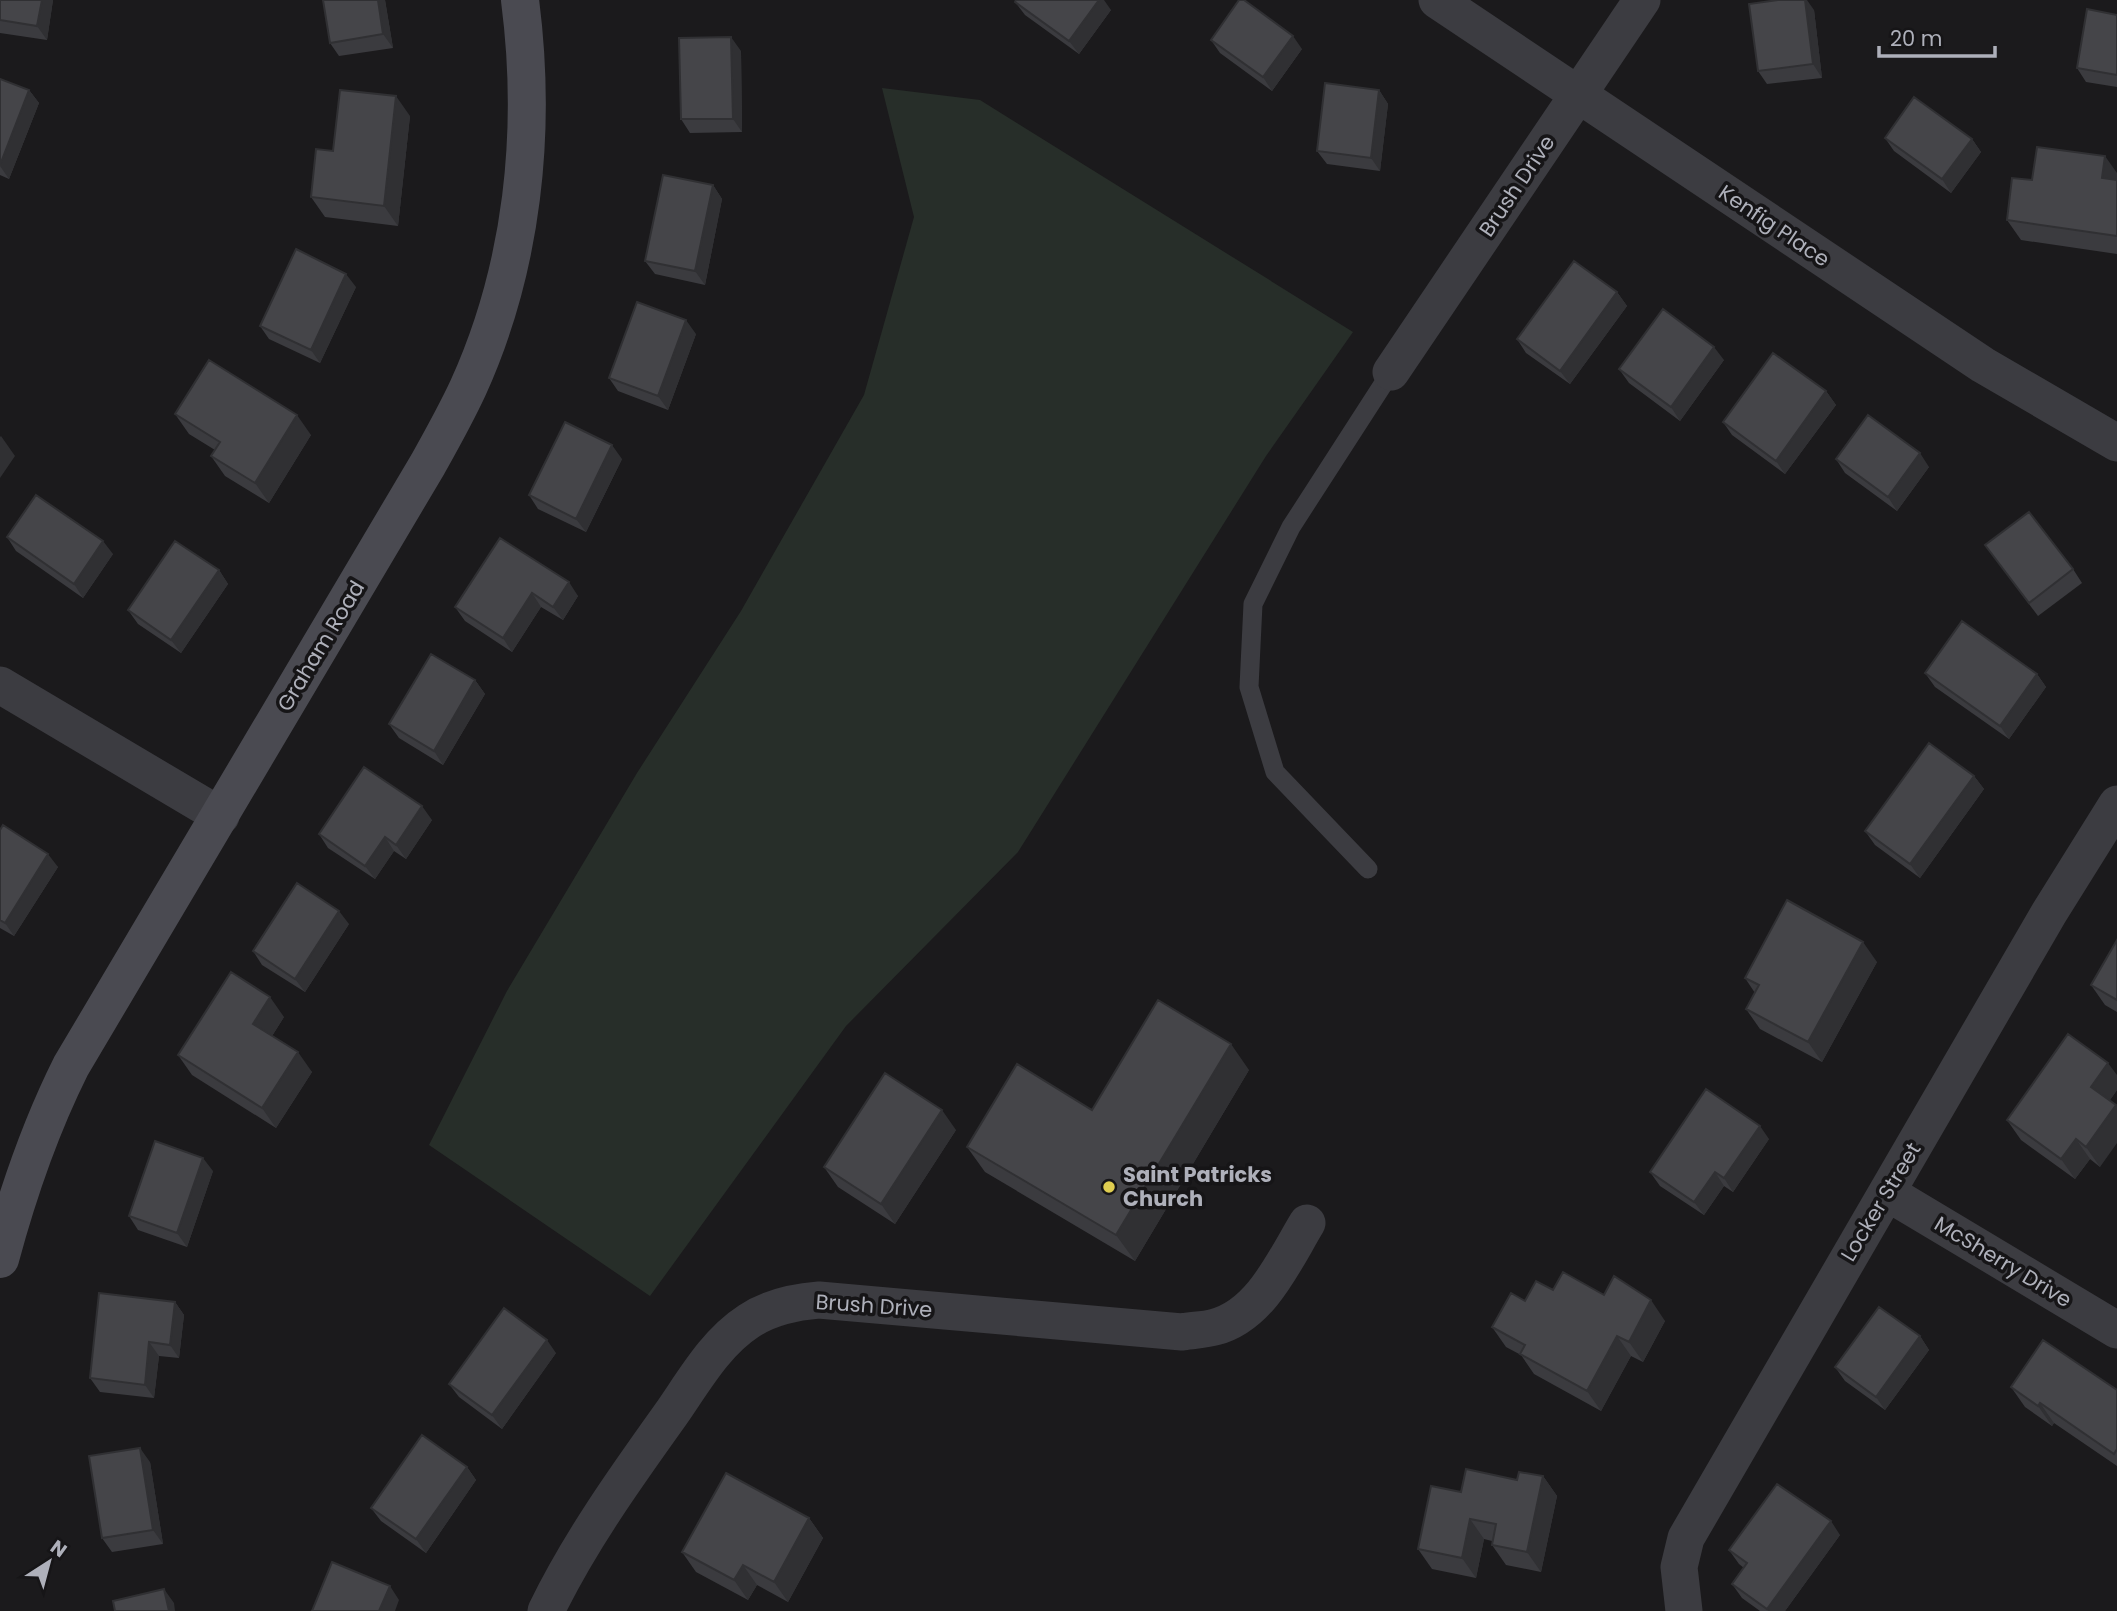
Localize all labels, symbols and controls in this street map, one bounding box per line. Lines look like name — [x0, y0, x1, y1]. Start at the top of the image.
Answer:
scale bar — [1879, 14, 1994, 58]
text: 20 m — [1890, 24, 1943, 53]
street label: Brush Drive — [1472, 129, 1561, 242]
street label: Kenfig Place — [1713, 178, 1836, 273]
street label: Graham Road — [270, 575, 371, 717]
street label: Locker Street — [1834, 1137, 1928, 1267]
place label: Saint Patricks Church — [1123, 1160, 1272, 1213]
marker: Saint Patricks Church — [1101, 1179, 1117, 1195]
street label: McSherry Drive — [1929, 1209, 2077, 1314]
street label: Brush Drive — [815, 1287, 933, 1324]
north arrow — [14, 1527, 84, 1597]
text: N — [45, 1534, 72, 1564]

